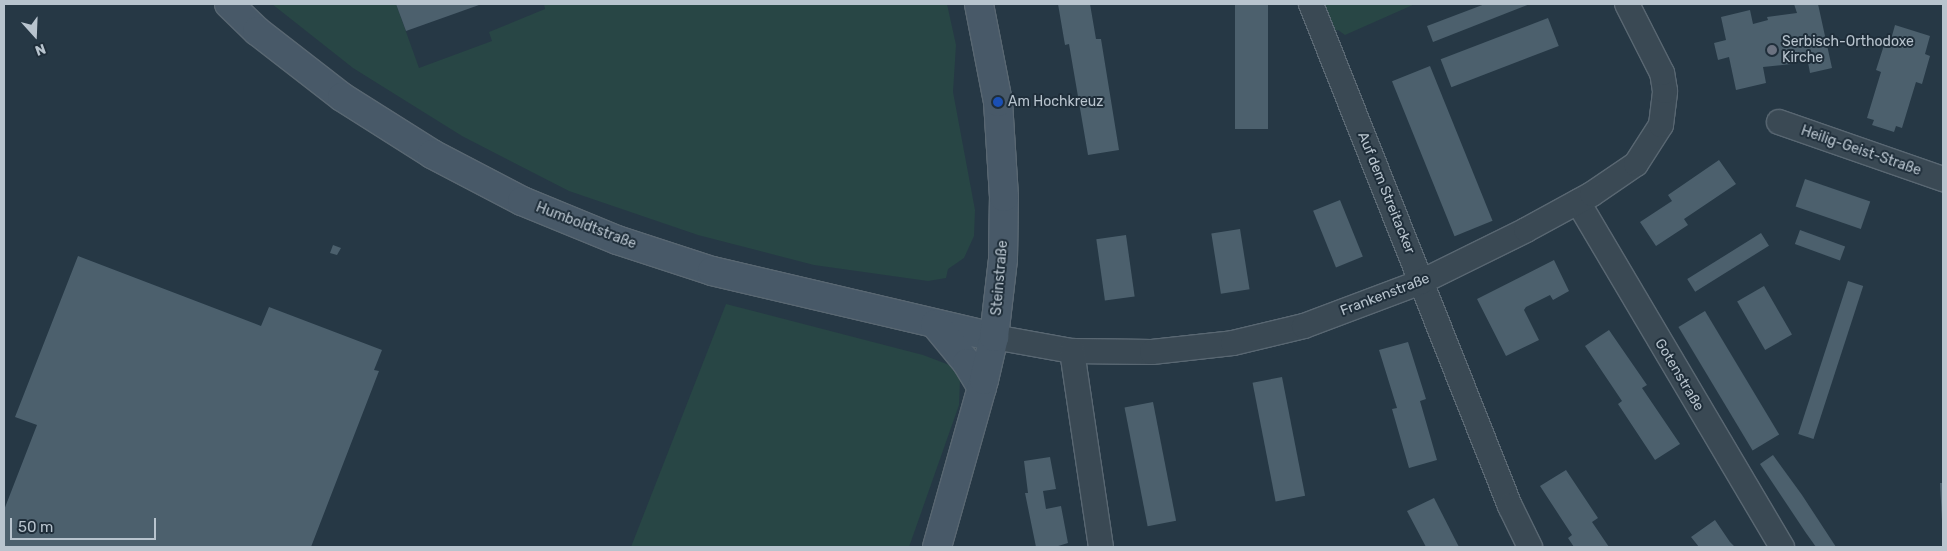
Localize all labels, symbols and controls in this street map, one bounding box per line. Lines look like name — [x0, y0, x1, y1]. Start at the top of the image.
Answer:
north arrow — [10, 10, 60, 60]
place label: Serbisch-Orthodoxe Kirche — [1782, 34, 1914, 66]
text: N — [33, 40, 48, 59]
marker: Serbisch-Orthodoxe Kirche — [1766, 44, 1778, 56]
place label: Am Hochkreuz — [1008, 94, 1103, 110]
marker: Am Hochkreuz — [992, 96, 1004, 108]
street label: Heilig-Geist-Straße — [1799, 123, 1923, 179]
street label: Auf dem Streitacker — [1354, 130, 1418, 256]
street label: Humboldtstraße — [533, 199, 639, 253]
street label: Steinstraße — [988, 240, 1012, 316]
street label: Frankenstraße — [1338, 270, 1432, 320]
street label: Gotenstraße — [1651, 336, 1707, 414]
scale bar — [12, 508, 159, 540]
text: 50 m — [18, 518, 53, 536]

